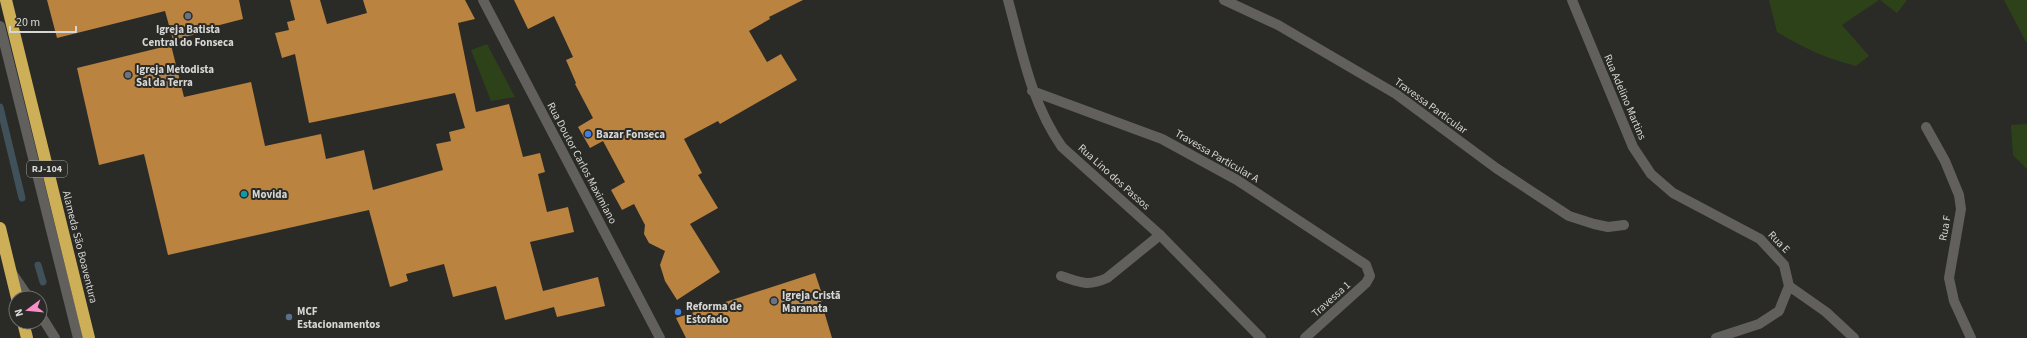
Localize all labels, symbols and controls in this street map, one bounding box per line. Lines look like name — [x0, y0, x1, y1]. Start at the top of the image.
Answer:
scale bar — [10, 8, 76, 34]
marker: Igreja Batista Central do Fonseca — [183, 11, 193, 21]
text: 20 m — [16, 14, 40, 31]
place label: Igreja Batista Central do Fonseca — [142, 22, 234, 50]
street label: Rua Adelino Martins — [1600, 52, 1650, 142]
place label: Igreja Metodista Sal da Terra — [136, 62, 214, 90]
marker: Igreja Metodista Sal da Terra — [123, 70, 133, 80]
street label: Travessa Particular — [1392, 74, 1471, 138]
street label: Rua Doutor Carlos Maximiano — [543, 99, 621, 227]
street label: Travessa Particular A — [1172, 126, 1262, 186]
place label: Bazar Fonseca — [596, 127, 665, 142]
marker: Bazar Fonseca — [583, 129, 593, 139]
street label: Rua Lino dos Passos — [1075, 141, 1154, 214]
road number: RJ-104 — [27, 161, 67, 177]
place label: Movida — [252, 187, 287, 202]
street label: Alameda São Boaventura — [59, 189, 101, 305]
marker: Movida — [239, 189, 249, 199]
street label: Rua F — [1935, 214, 1955, 242]
street label: Rua E — [1765, 228, 1793, 257]
street label: Travessa 1 — [1308, 278, 1354, 320]
place label: Igreja Cristã Maranata — [782, 288, 841, 316]
north arrow — [8, 290, 48, 330]
marker: Igreja Cristã Maranata — [769, 296, 779, 306]
place label: Reforma de Estofado — [686, 299, 742, 327]
place label: MCF Estacionamentos — [297, 304, 380, 332]
text: N — [11, 307, 27, 318]
marker: Reforma de Estofado — [673, 307, 683, 317]
marker: MCF Estacionamentos — [284, 312, 294, 322]

